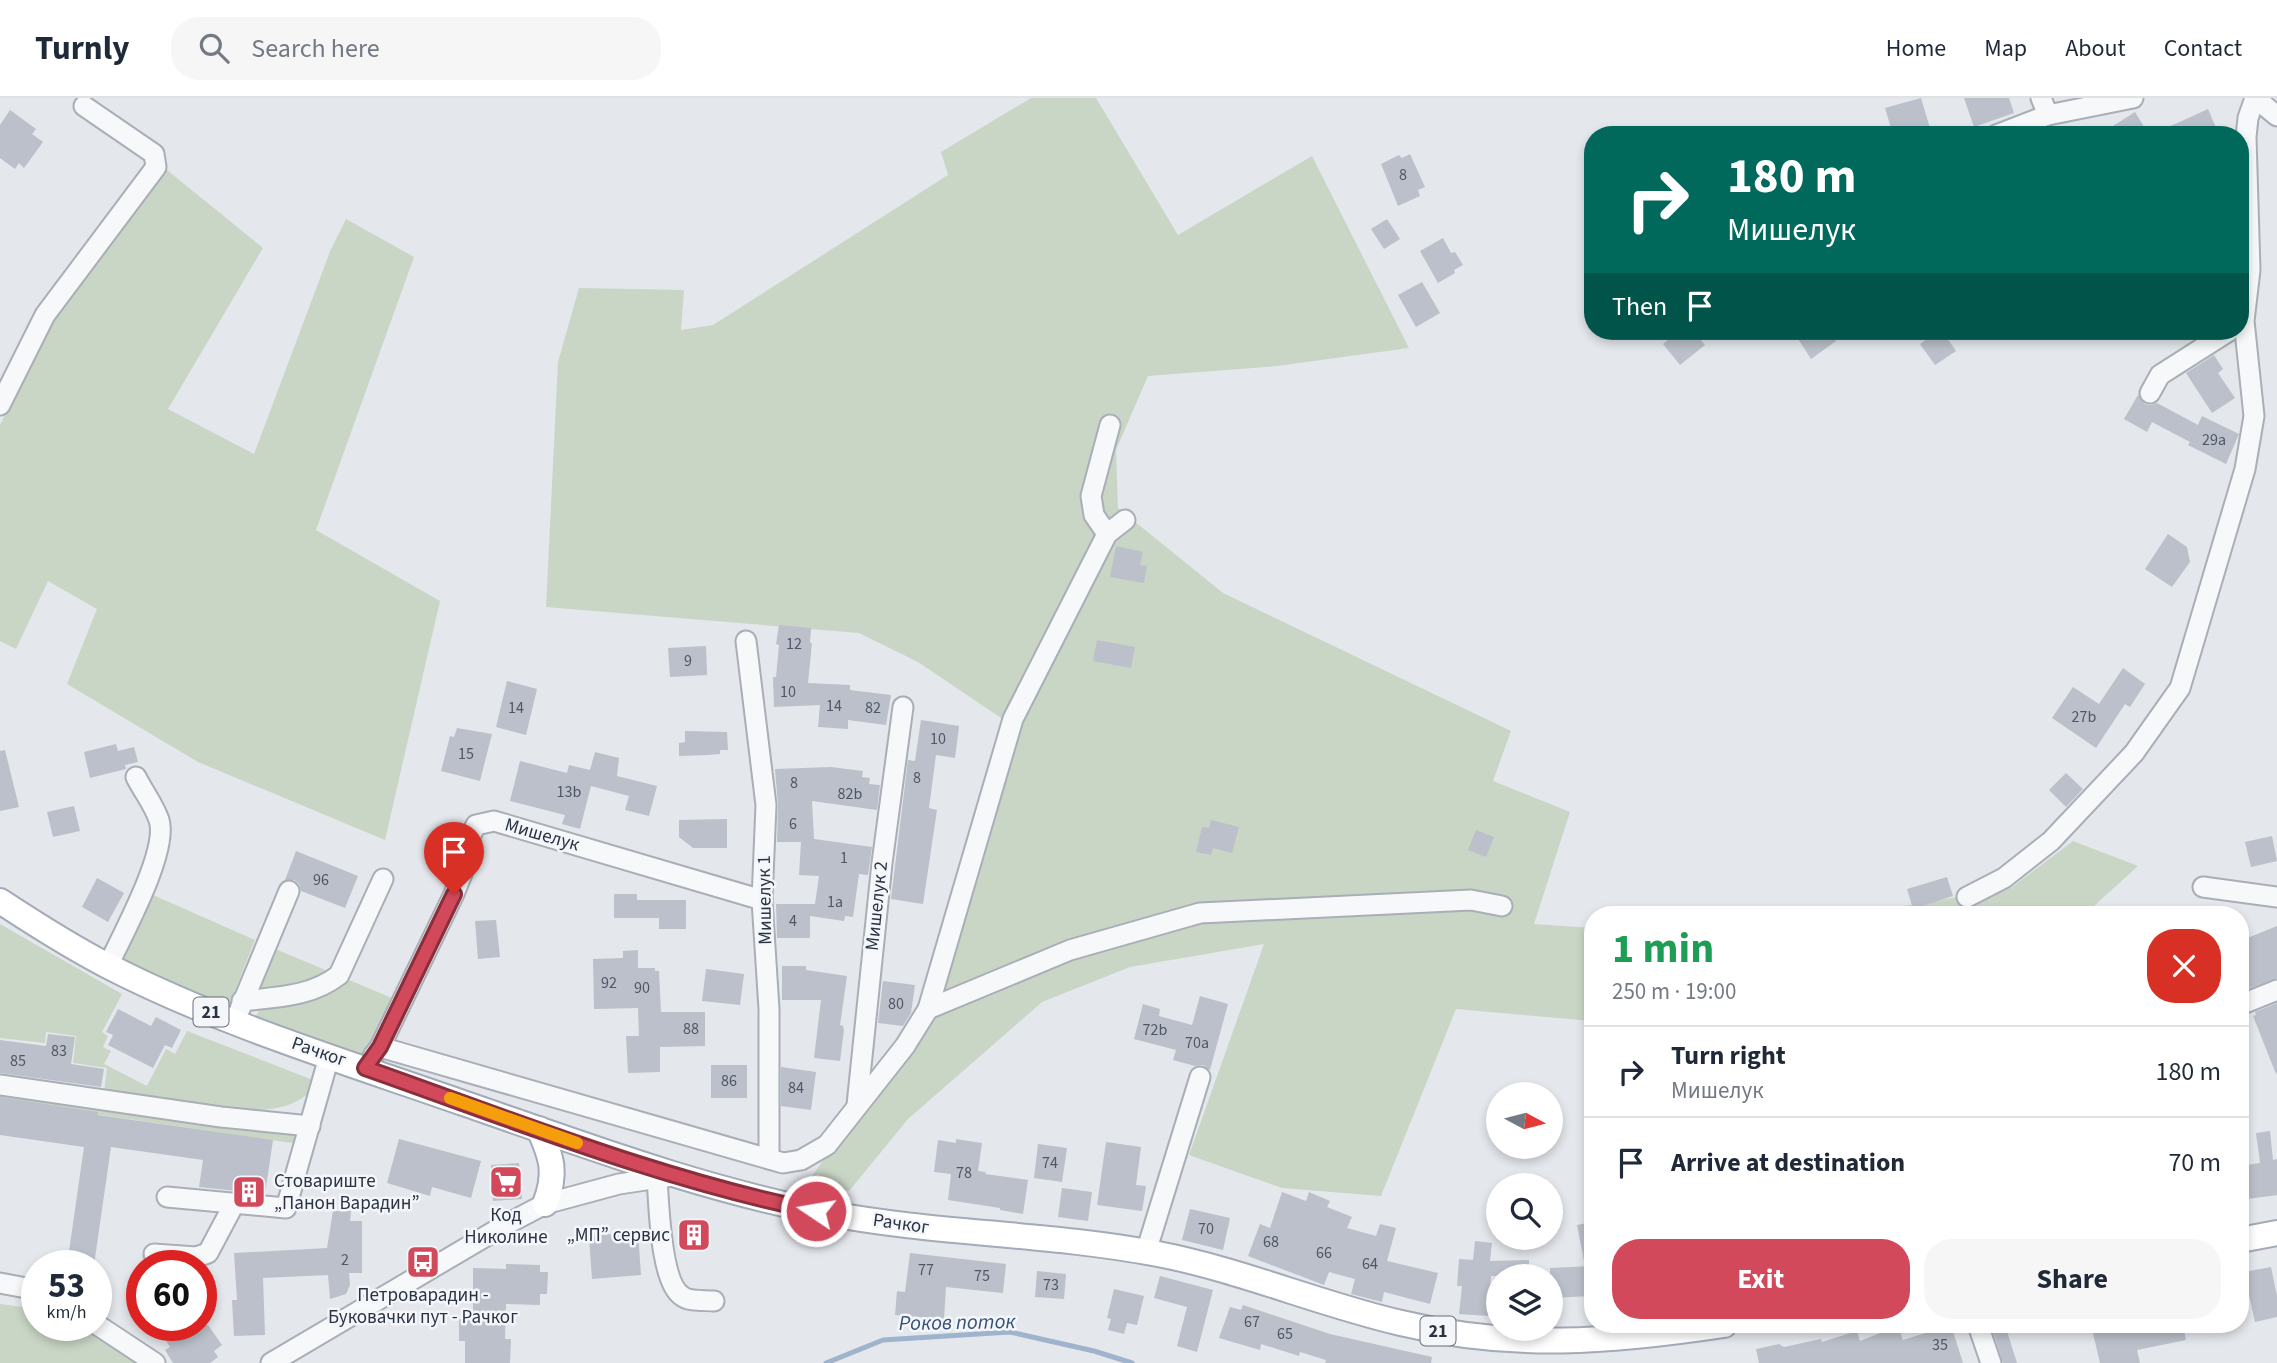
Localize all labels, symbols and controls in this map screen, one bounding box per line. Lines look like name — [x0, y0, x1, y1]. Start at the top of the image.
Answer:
search box — [171, 17, 661, 80]
text: Turnly — [35, 25, 129, 72]
icon: search — [195, 29, 233, 67]
text: Search here — [251, 30, 380, 67]
text: Home — [1886, 31, 1946, 66]
text: Map — [1984, 31, 2027, 66]
text: About — [2065, 31, 2126, 66]
text: Contact — [2164, 31, 2242, 66]
text: 180 m — [1727, 142, 1856, 212]
icon: right — [1612, 154, 1703, 245]
house number: 8 — [1399, 164, 1407, 186]
text: Мишелук — [1727, 207, 1856, 253]
icon: arrive — [1681, 287, 1719, 325]
text: Then — [1612, 288, 1667, 325]
house number: 29a — [2202, 429, 2226, 451]
house number: 12 — [786, 633, 802, 655]
house number: 9 — [684, 650, 692, 672]
house number: 10 — [780, 681, 796, 703]
house number: 14 — [826, 695, 842, 717]
house number: 14 — [508, 697, 524, 719]
house number: 82 — [865, 697, 881, 719]
house number: 27b — [2072, 706, 2097, 728]
house number: 10 — [930, 728, 946, 750]
house number: 15 — [458, 743, 474, 765]
house number: 8 — [913, 767, 921, 789]
house number: 8 — [790, 772, 798, 794]
house number: 13b — [557, 781, 582, 803]
house number: 82b — [838, 783, 863, 805]
street label: Мишелук — [501, 811, 583, 859]
house number: 6 — [789, 813, 797, 835]
pin — [424, 822, 484, 894]
icon: arrive — [435, 833, 473, 871]
house number: 1 — [840, 847, 848, 869]
street label: Мишелук 1 — [751, 855, 779, 945]
street label: Мишелук 2 — [859, 860, 895, 952]
house number: 96 — [313, 869, 329, 891]
house number: 1a — [827, 891, 843, 913]
house number: 4 — [789, 910, 797, 932]
text: 1 min — [1612, 919, 1714, 979]
button: close — [2147, 929, 2221, 1003]
house number: 92 — [601, 972, 617, 994]
text: 250 m · 19:00 — [1612, 975, 1736, 1008]
house number: 90 — [634, 977, 650, 999]
house number: 80 — [888, 993, 904, 1015]
road number: 21 — [194, 998, 228, 1027]
house number: 88 — [683, 1018, 699, 1040]
house number: 72b — [1143, 1019, 1168, 1041]
street label: Рачког — [288, 1030, 350, 1074]
house number: 70a — [1185, 1032, 1209, 1054]
text: Turn right — [1671, 1037, 1786, 1074]
house number: 83 — [51, 1040, 67, 1062]
house number: 85 — [10, 1050, 26, 1072]
icon: right — [1612, 1053, 1650, 1091]
text: 180 m — [2155, 1053, 2221, 1090]
house number: 86 — [721, 1070, 737, 1092]
text: Мишелук — [1671, 1074, 1764, 1107]
house number: 84 — [788, 1077, 804, 1099]
north arrow — [1486, 1082, 1563, 1158]
map controls — [1486, 1082, 1563, 1341]
icon: arrive — [1612, 1144, 1650, 1182]
text: Arrive at destination — [1671, 1144, 1905, 1181]
text: 70 m — [2168, 1144, 2221, 1181]
house number: 74 — [1042, 1152, 1058, 1174]
house number: 78 — [956, 1162, 972, 1184]
supermarket icon: Код Николине — [487, 1163, 525, 1201]
place label: Стовариште „Панон Варадин” — [274, 1168, 420, 1217]
building icon: Стовариште „Панон Варадин” — [230, 1173, 268, 1211]
button: search — [1486, 1173, 1563, 1250]
position arrow — [779, 1174, 853, 1248]
place label: Код Николине — [464, 1202, 548, 1251]
street label: Рачког — [871, 1207, 931, 1241]
building icon: „МП” сервис — [675, 1216, 713, 1254]
house number: 70 — [1198, 1218, 1214, 1240]
place label: „МП” сервис — [567, 1222, 670, 1249]
house number: 68 — [1263, 1231, 1279, 1253]
button: Exit — [1612, 1239, 1910, 1319]
button: Share — [1924, 1239, 2221, 1319]
house number: 66 — [1316, 1242, 1332, 1264]
bus stop icon: Петроварадин - Буковачки пут - Рачког — [404, 1243, 442, 1281]
house number: 2 — [341, 1249, 349, 1271]
speed limit sign: 60 — [126, 1250, 217, 1341]
house number: 64 — [1362, 1253, 1378, 1275]
house number: 77 — [918, 1259, 934, 1281]
text: 53 — [48, 1261, 85, 1311]
button: layers — [1486, 1264, 1563, 1341]
house number: 75 — [974, 1265, 990, 1287]
house number: 73 — [1043, 1274, 1059, 1296]
place label: Петроварадин - Буковачки пут - Рачког — [328, 1282, 518, 1331]
text: km/h — [47, 1300, 86, 1325]
water label: Роков поток — [898, 1306, 1017, 1338]
house number: 67 — [1244, 1311, 1260, 1333]
road number: 21 — [1420, 1316, 1456, 1346]
house number: 65 — [1277, 1323, 1293, 1345]
house number: 35 — [1932, 1334, 1948, 1356]

